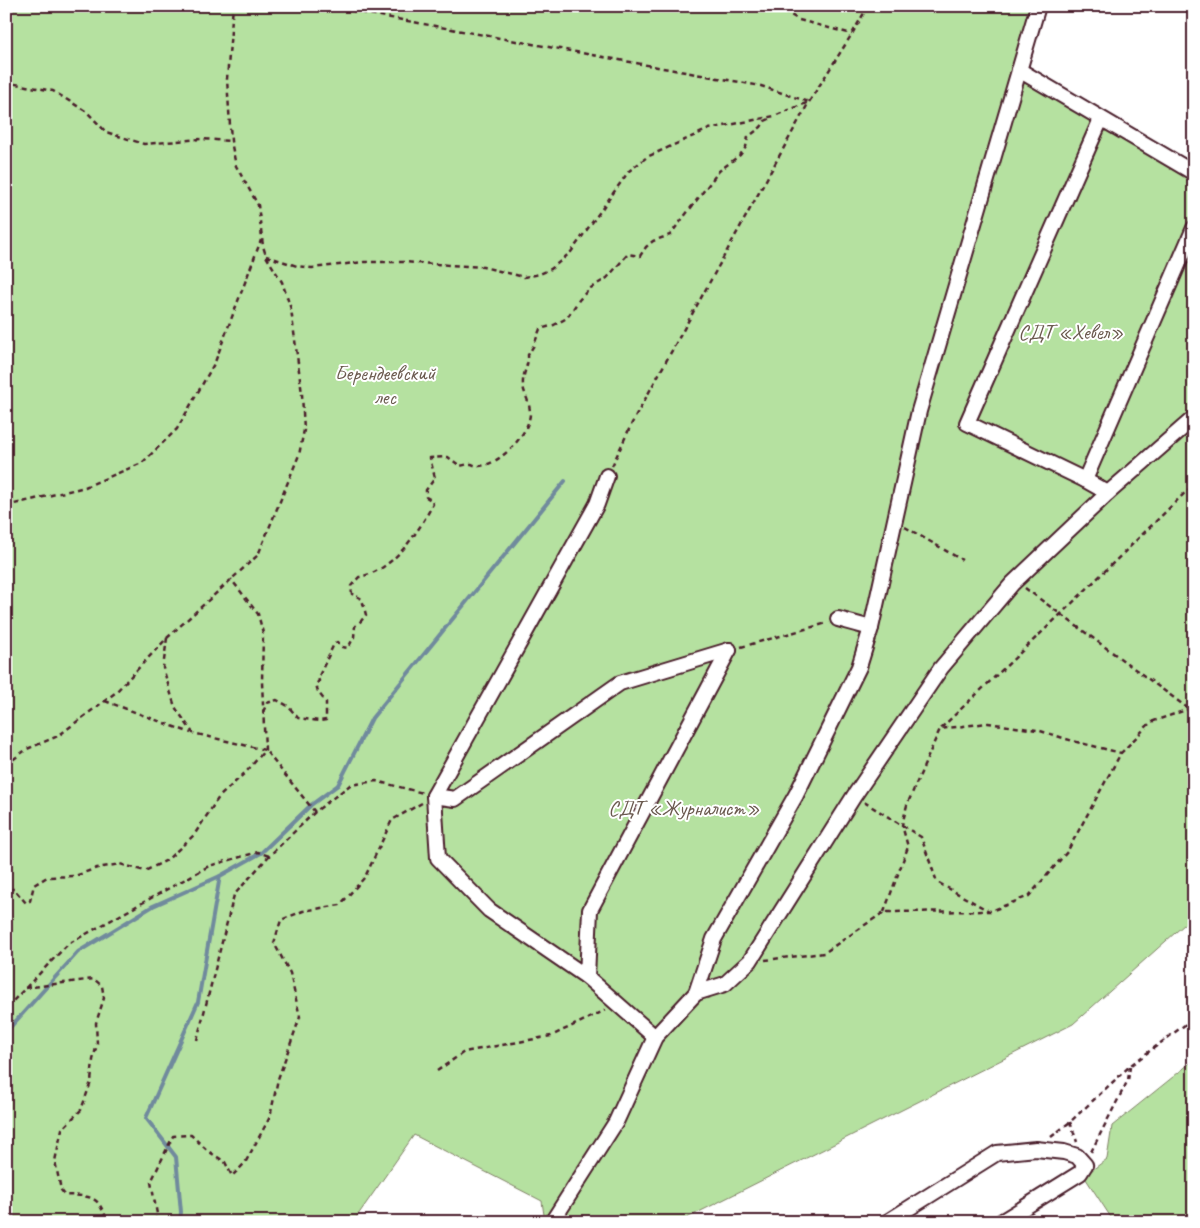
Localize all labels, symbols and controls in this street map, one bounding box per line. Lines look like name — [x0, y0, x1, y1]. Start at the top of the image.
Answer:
park label: СДТ «Хевел» — [1018, 319, 1124, 345]
park label: Берендеевский лес — [335, 360, 437, 410]
park label: СДТ «Журналист» — [608, 795, 760, 821]

